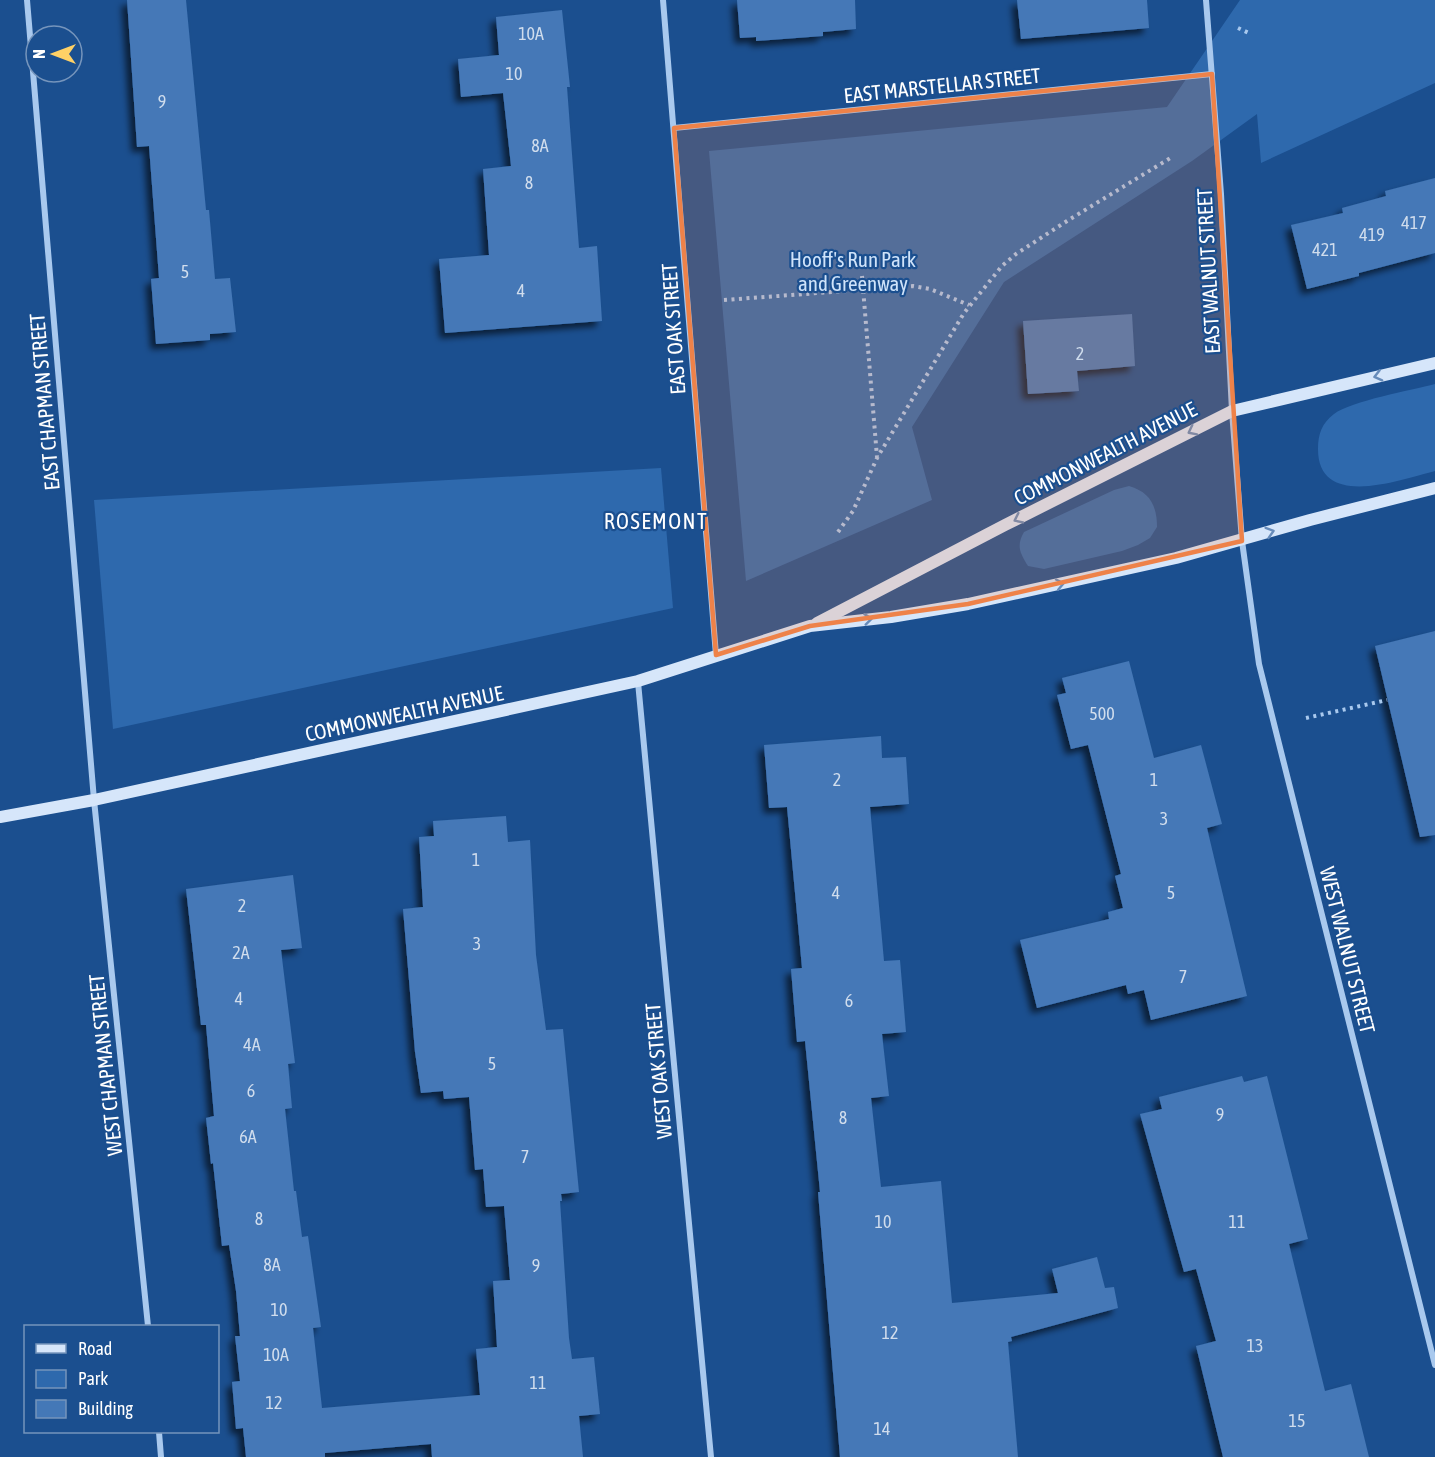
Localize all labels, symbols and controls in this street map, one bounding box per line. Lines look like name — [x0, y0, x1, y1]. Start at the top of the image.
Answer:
house number: 10A — [518, 23, 544, 44]
north arrow — [24, 24, 84, 84]
text: N — [30, 49, 48, 59]
house number: 10 — [506, 63, 522, 84]
street label: EAST MARSTELLAR STREET — [842, 63, 1042, 107]
house number: 9 — [158, 91, 166, 112]
house number: 8A — [531, 135, 549, 156]
house number: 8 — [525, 172, 533, 193]
street label: EAST WALNUT STREET — [1192, 188, 1224, 354]
house number: 417 — [1401, 212, 1427, 233]
house number: 419 — [1359, 224, 1385, 245]
house number: 421 — [1312, 239, 1338, 260]
park label: Hooff's Run Park and Greenway — [790, 247, 916, 295]
house number: 5 — [181, 261, 189, 282]
street label: EAST OAK STREET — [656, 263, 690, 395]
house number: 4 — [517, 280, 525, 301]
street label: EAST CHAPMAN STREET — [24, 312, 64, 492]
house number: 2 — [1076, 343, 1084, 364]
one-way arrow — [1373, 369, 1383, 382]
street label: COMMONWEALTH AVENUE — [1010, 396, 1200, 510]
one-way arrow — [1188, 424, 1198, 435]
district label: ROSEMONT — [604, 508, 708, 534]
one-way arrow — [1013, 511, 1024, 523]
one-way arrow — [1264, 527, 1275, 539]
one-way arrow — [1055, 578, 1065, 591]
one-way arrow — [864, 613, 873, 626]
street label: COMMONWEALTH AVENUE — [303, 680, 505, 746]
house number: 500 — [1089, 703, 1115, 724]
house number: 2 — [833, 769, 841, 790]
house number: 1 — [1150, 769, 1158, 790]
house number: 3 — [1160, 808, 1168, 829]
house number: 1 — [472, 849, 480, 870]
street label: WEST WALNUT STREET — [1316, 864, 1380, 1036]
house number: 4 — [832, 882, 840, 903]
house number: 5 — [1167, 882, 1175, 903]
house number: 2 — [238, 895, 246, 916]
house number: 3 — [473, 933, 481, 954]
house number: 2A — [232, 942, 250, 963]
house number: 7 — [1179, 966, 1187, 987]
street label: WEST CHAPMAN STREET — [84, 973, 126, 1157]
house number: 4 — [235, 988, 243, 1009]
house number: 6 — [845, 990, 853, 1011]
street label: WEST OAK STREET — [640, 1002, 676, 1140]
house number: 4A — [243, 1034, 261, 1055]
house number: 5 — [488, 1053, 496, 1074]
house number: 6 — [247, 1080, 255, 1101]
house number: 9 — [1216, 1104, 1224, 1125]
house number: 8 — [839, 1107, 847, 1128]
house number: 6A — [239, 1126, 257, 1147]
house number: 7 — [521, 1146, 529, 1167]
house number: 8 — [255, 1208, 263, 1229]
house number: 10 — [875, 1211, 891, 1232]
house number: 11 — [1229, 1211, 1245, 1232]
house number: 8A — [263, 1254, 281, 1275]
house number: 9 — [532, 1255, 540, 1276]
house number: 10 — [271, 1299, 287, 1320]
house number: 12 — [882, 1322, 898, 1343]
legend — [24, 1325, 219, 1433]
house number: 13 — [1247, 1335, 1263, 1356]
text: Road — [78, 1338, 112, 1359]
house number: 10A — [263, 1344, 289, 1365]
text: Park — [78, 1368, 108, 1389]
house number: 11 — [530, 1372, 546, 1393]
house number: 12 — [266, 1392, 282, 1413]
text: Building — [78, 1398, 133, 1419]
house number: 15 — [1289, 1410, 1305, 1431]
house number: 14 — [874, 1418, 890, 1439]

